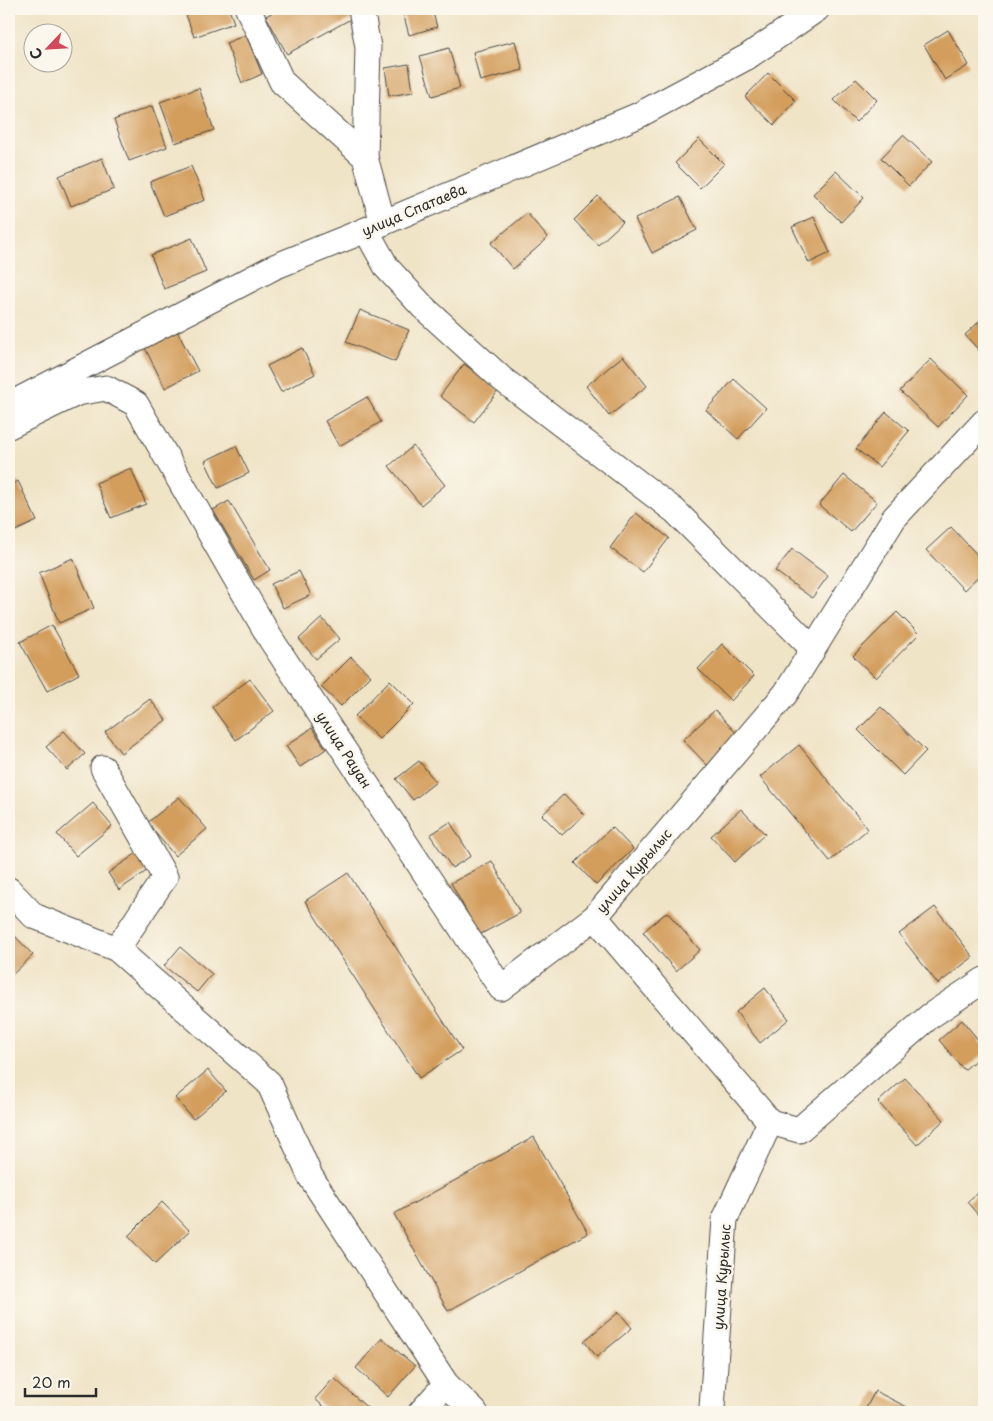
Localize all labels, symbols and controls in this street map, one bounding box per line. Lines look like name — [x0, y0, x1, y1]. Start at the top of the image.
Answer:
north arrow — [22, 22, 72, 72]
text: С — [24, 44, 48, 63]
street label: улица Спатаева — [358, 178, 470, 241]
street label: улица Рауан — [312, 707, 377, 792]
street label: улица Курылыс — [591, 823, 677, 918]
street label: улица Курылыс — [707, 1223, 736, 1331]
scale bar — [25, 1366, 96, 1398]
text: 20 m — [32, 1370, 71, 1393]

